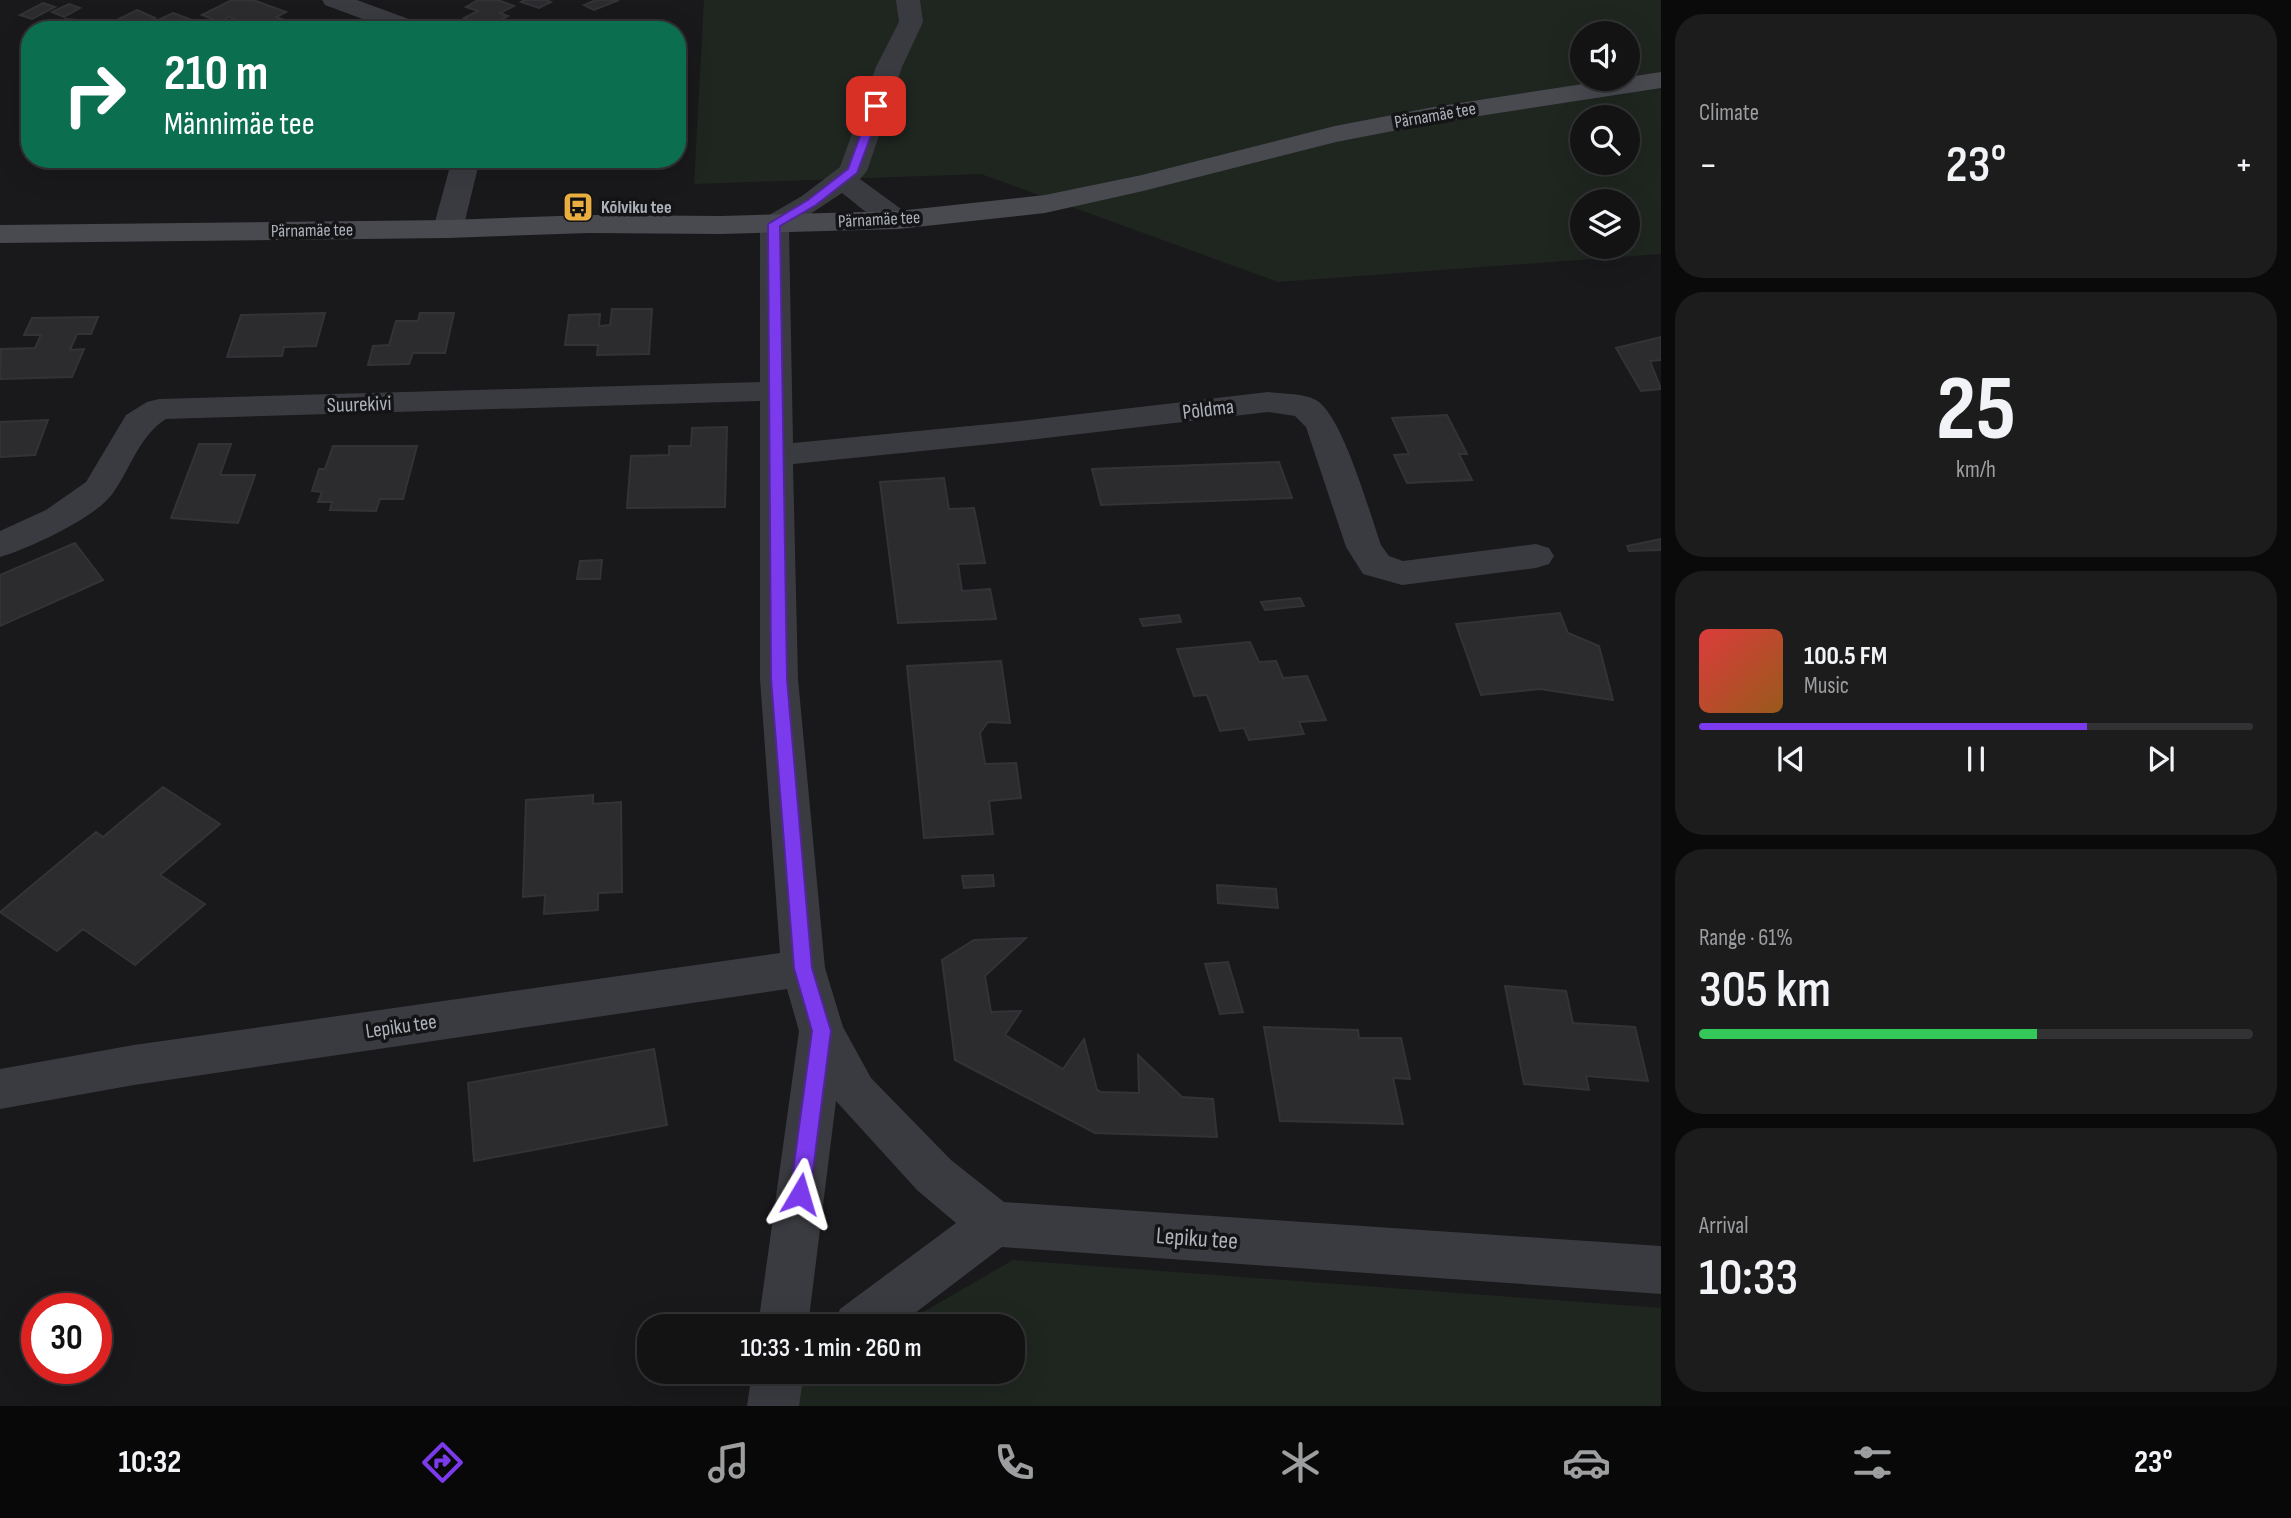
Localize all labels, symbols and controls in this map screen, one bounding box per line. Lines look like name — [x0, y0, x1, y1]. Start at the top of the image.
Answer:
map controls — [1570, 21, 1640, 259]
button: sound — [1570, 21, 1640, 91]
text: 210 m — [164, 45, 268, 104]
icon: right — [49, 49, 140, 140]
pin — [846, 76, 906, 136]
icon: arrive — [857, 87, 895, 125]
street label: Pärnamäe tee — [1393, 98, 1477, 133]
text: Climate — [1699, 99, 1759, 127]
text: Männimäe tee — [164, 105, 315, 144]
button: search — [1570, 105, 1640, 175]
text: 23° — [1946, 134, 2006, 197]
text: − — [1699, 143, 1718, 188]
text: + — [2234, 143, 2253, 188]
button: layers — [1570, 189, 1640, 259]
bus stop icon: Kõlviku tee — [561, 190, 595, 224]
place label: Kõlviku tee — [601, 197, 672, 218]
street label: Pärnamäe tee — [837, 207, 921, 232]
street label: Pärnamäe tee — [271, 219, 353, 242]
text: 25 — [1936, 356, 2016, 465]
street label: Suurekivi — [326, 391, 392, 418]
street label: Põldma — [1181, 394, 1235, 425]
text: km/h — [1956, 456, 1996, 484]
text: 100.5 FM — [1804, 641, 1887, 672]
text: Music — [1804, 672, 1849, 700]
icon: previous — [1772, 740, 1810, 778]
icon: pause — [1957, 740, 1995, 778]
icon: next — [2142, 740, 2180, 778]
text: Range · 61% — [1699, 924, 1793, 952]
text: 305 km — [1699, 959, 1831, 1022]
street label: Lepiku tee — [364, 1009, 438, 1044]
position arrow — [763, 1157, 837, 1231]
text: Arrival — [1699, 1212, 1748, 1240]
street label: Lepiku tee — [1155, 1221, 1239, 1256]
text: 10:33 — [1699, 1247, 1798, 1310]
speed limit sign: 30 — [21, 1293, 112, 1384]
text: 10:33 · 1 min · 260 m — [741, 1333, 921, 1364]
icon: directions — [418, 1438, 467, 1487]
icon: music — [704, 1438, 753, 1487]
icon: phone — [990, 1438, 1039, 1487]
icon: climate — [1276, 1438, 1325, 1487]
icon: car — [1562, 1438, 1611, 1487]
icon: filters — [1848, 1438, 1897, 1487]
text: 10:32 — [118, 1443, 181, 1482]
text: 23° — [2134, 1443, 2172, 1482]

